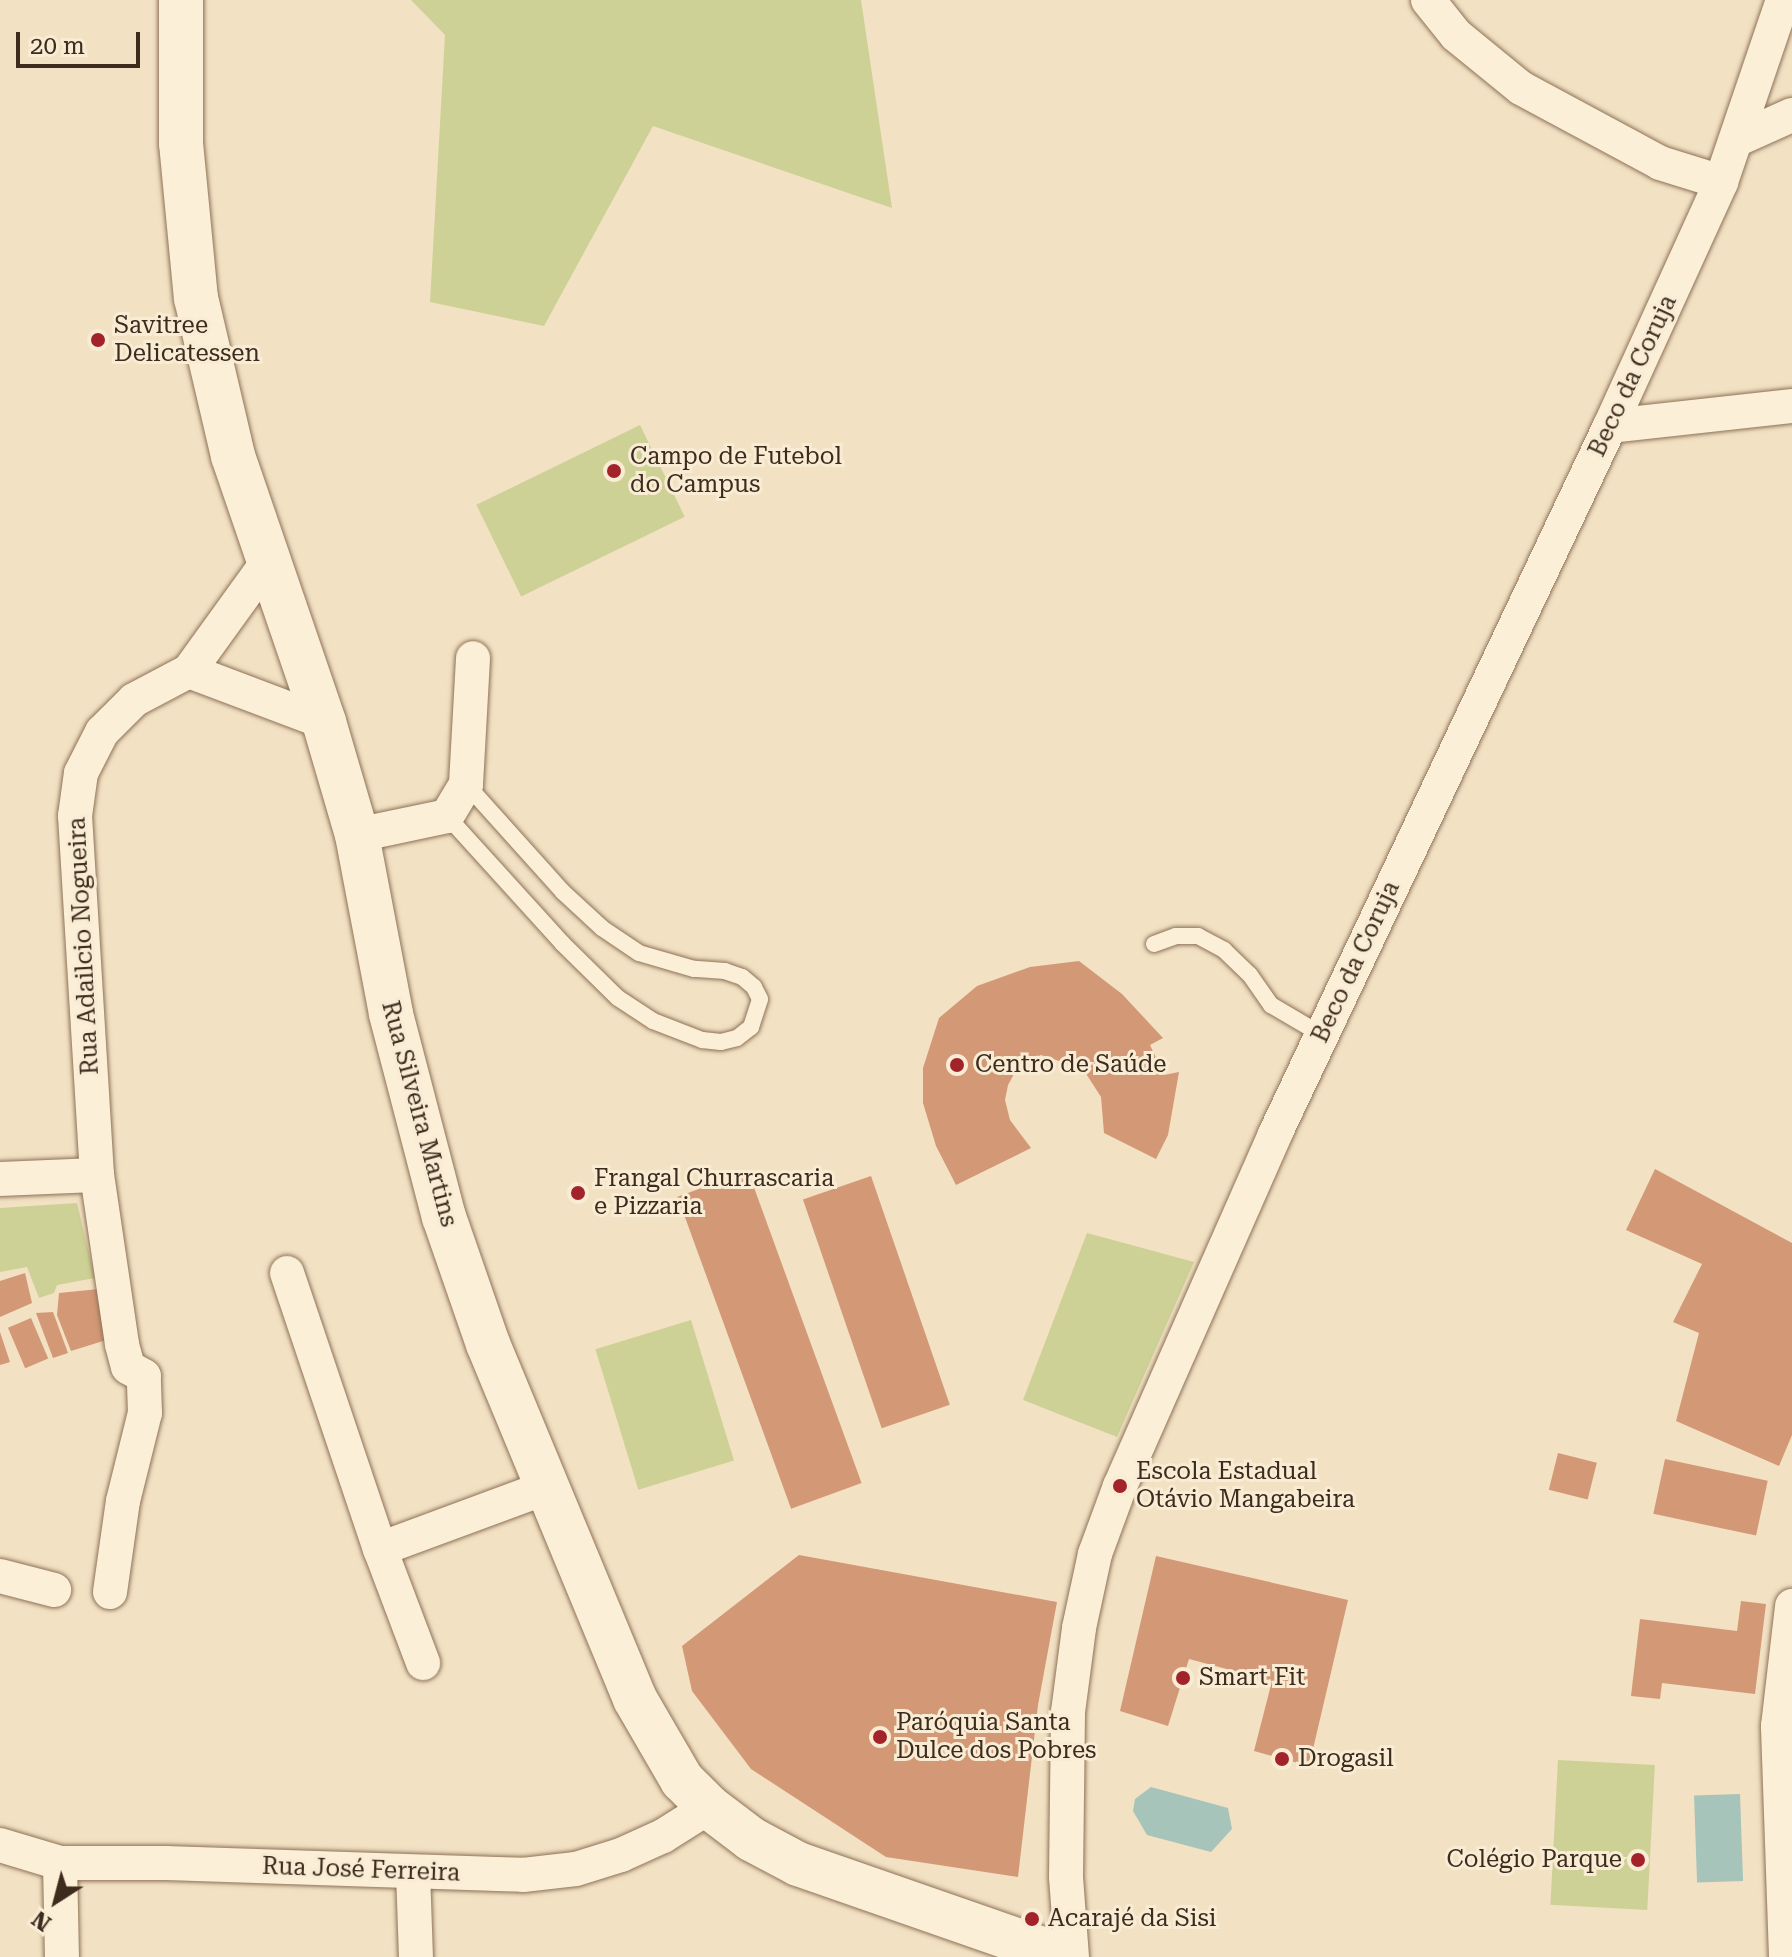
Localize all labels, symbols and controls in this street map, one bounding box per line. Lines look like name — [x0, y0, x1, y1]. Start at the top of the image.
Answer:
scale bar — [20, 16, 144, 66]
text: 20 m — [30, 32, 85, 60]
street label: Beco da Coruja — [1583, 291, 1683, 461]
place label: Savitree Delicatessen — [114, 312, 260, 368]
marker: Savitree Delicatessen — [89, 331, 107, 349]
place label: Campo de Futebol do Campus — [630, 443, 842, 499]
marker: Campo de Futebol do Campus — [605, 462, 623, 480]
street label: Rua Adailcio Nogueira — [63, 816, 105, 1076]
street label: Beco da Coruja — [1306, 877, 1406, 1047]
street label: Rua Silveira Martins — [375, 998, 463, 1230]
place label: Centro de Saúde — [975, 1051, 1166, 1079]
marker: Centro de Saúde — [946, 1054, 968, 1076]
place label: Frangal Churrascaria e Pizzaria — [594, 1165, 834, 1221]
marker: Frangal Churrascaria e Pizzaria — [569, 1184, 587, 1202]
place label: Escola Estadual Otávio Mangabeira — [1136, 1458, 1355, 1514]
marker: Escola Estadual Otávio Mangabeira — [1111, 1477, 1129, 1495]
place label: Smart Fit — [1199, 1664, 1305, 1692]
marker: Smart Fit — [1174, 1669, 1192, 1687]
place label: Paróquia Santa Dulce dos Pobres — [896, 1709, 1097, 1765]
marker: Paróquia Santa Dulce dos Pobres — [871, 1728, 889, 1746]
place label: Drogasil — [1298, 1745, 1394, 1773]
marker: Drogasil — [1273, 1750, 1291, 1768]
place label: Colégio Parque — [1447, 1846, 1622, 1874]
marker: Colégio Parque — [1629, 1851, 1647, 1869]
street label: Rua José Ferreira — [261, 1852, 461, 1888]
north arrow — [16, 1861, 96, 1941]
place label: Acarajé da Sisi — [1048, 1905, 1216, 1933]
text: N — [27, 1906, 56, 1936]
marker: Acarajé da Sisi — [1023, 1910, 1041, 1928]

